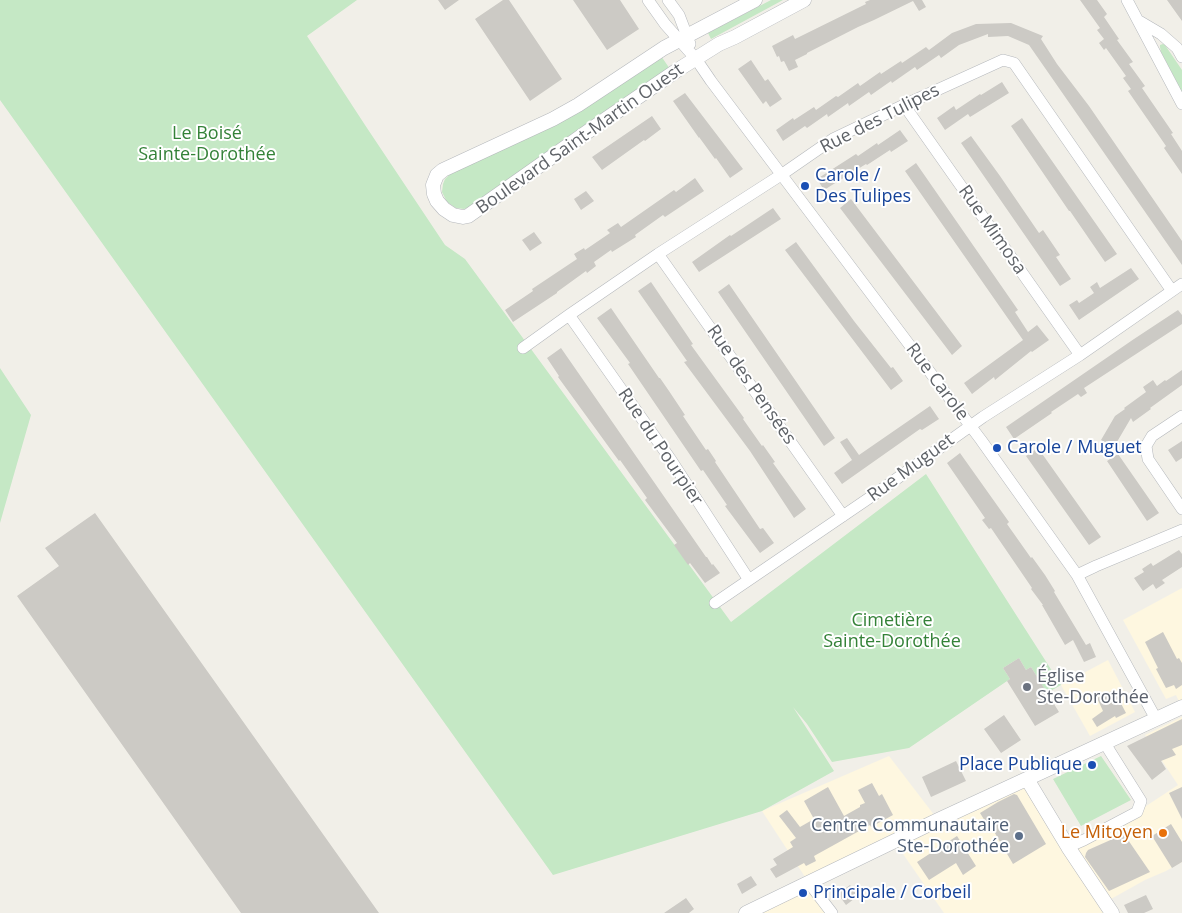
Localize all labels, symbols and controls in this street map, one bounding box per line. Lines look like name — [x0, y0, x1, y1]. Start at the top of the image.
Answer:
street label: Boulevard Saint-Martin Ouest — [472, 59, 688, 219]
street label: Rue des Tulipes — [817, 80, 943, 158]
park label: Le Boisé Sainte-Dorothée — [138, 123, 276, 166]
place label: Carole / Des Tulipes — [815, 165, 911, 208]
marker: Carole / Des Tulipes — [799, 180, 811, 192]
street label: Rue Mimosa — [953, 181, 1031, 279]
street label: Rue des Pensées — [702, 321, 800, 449]
street label: Rue Carole — [901, 339, 973, 425]
street label: Rue du Pourpier — [613, 384, 707, 510]
street label: Rue Muguet — [864, 429, 958, 507]
place label: Carole / Muguet — [1007, 437, 1142, 459]
marker: Carole / Muguet — [991, 442, 1003, 454]
park label: Cimetière Sainte-Dorothée — [823, 610, 961, 652]
place label: Église Ste-Dorothée — [1037, 666, 1149, 709]
marker: Église Ste-Dorothée — [1021, 681, 1033, 693]
place label: Place Publique — [959, 754, 1082, 776]
marker: Place Publique — [1086, 759, 1098, 771]
place label: Centre Communautaire Ste-Dorothée — [811, 815, 1009, 858]
place label: Le Mitoyen — [1061, 822, 1153, 844]
marker: Le Mitoyen — [1157, 827, 1169, 839]
marker: Centre Communautaire Ste-Dorothée — [1013, 830, 1025, 842]
place label: Principale / Corbeil — [813, 882, 971, 904]
marker: Principale / Corbeil — [797, 887, 809, 899]

